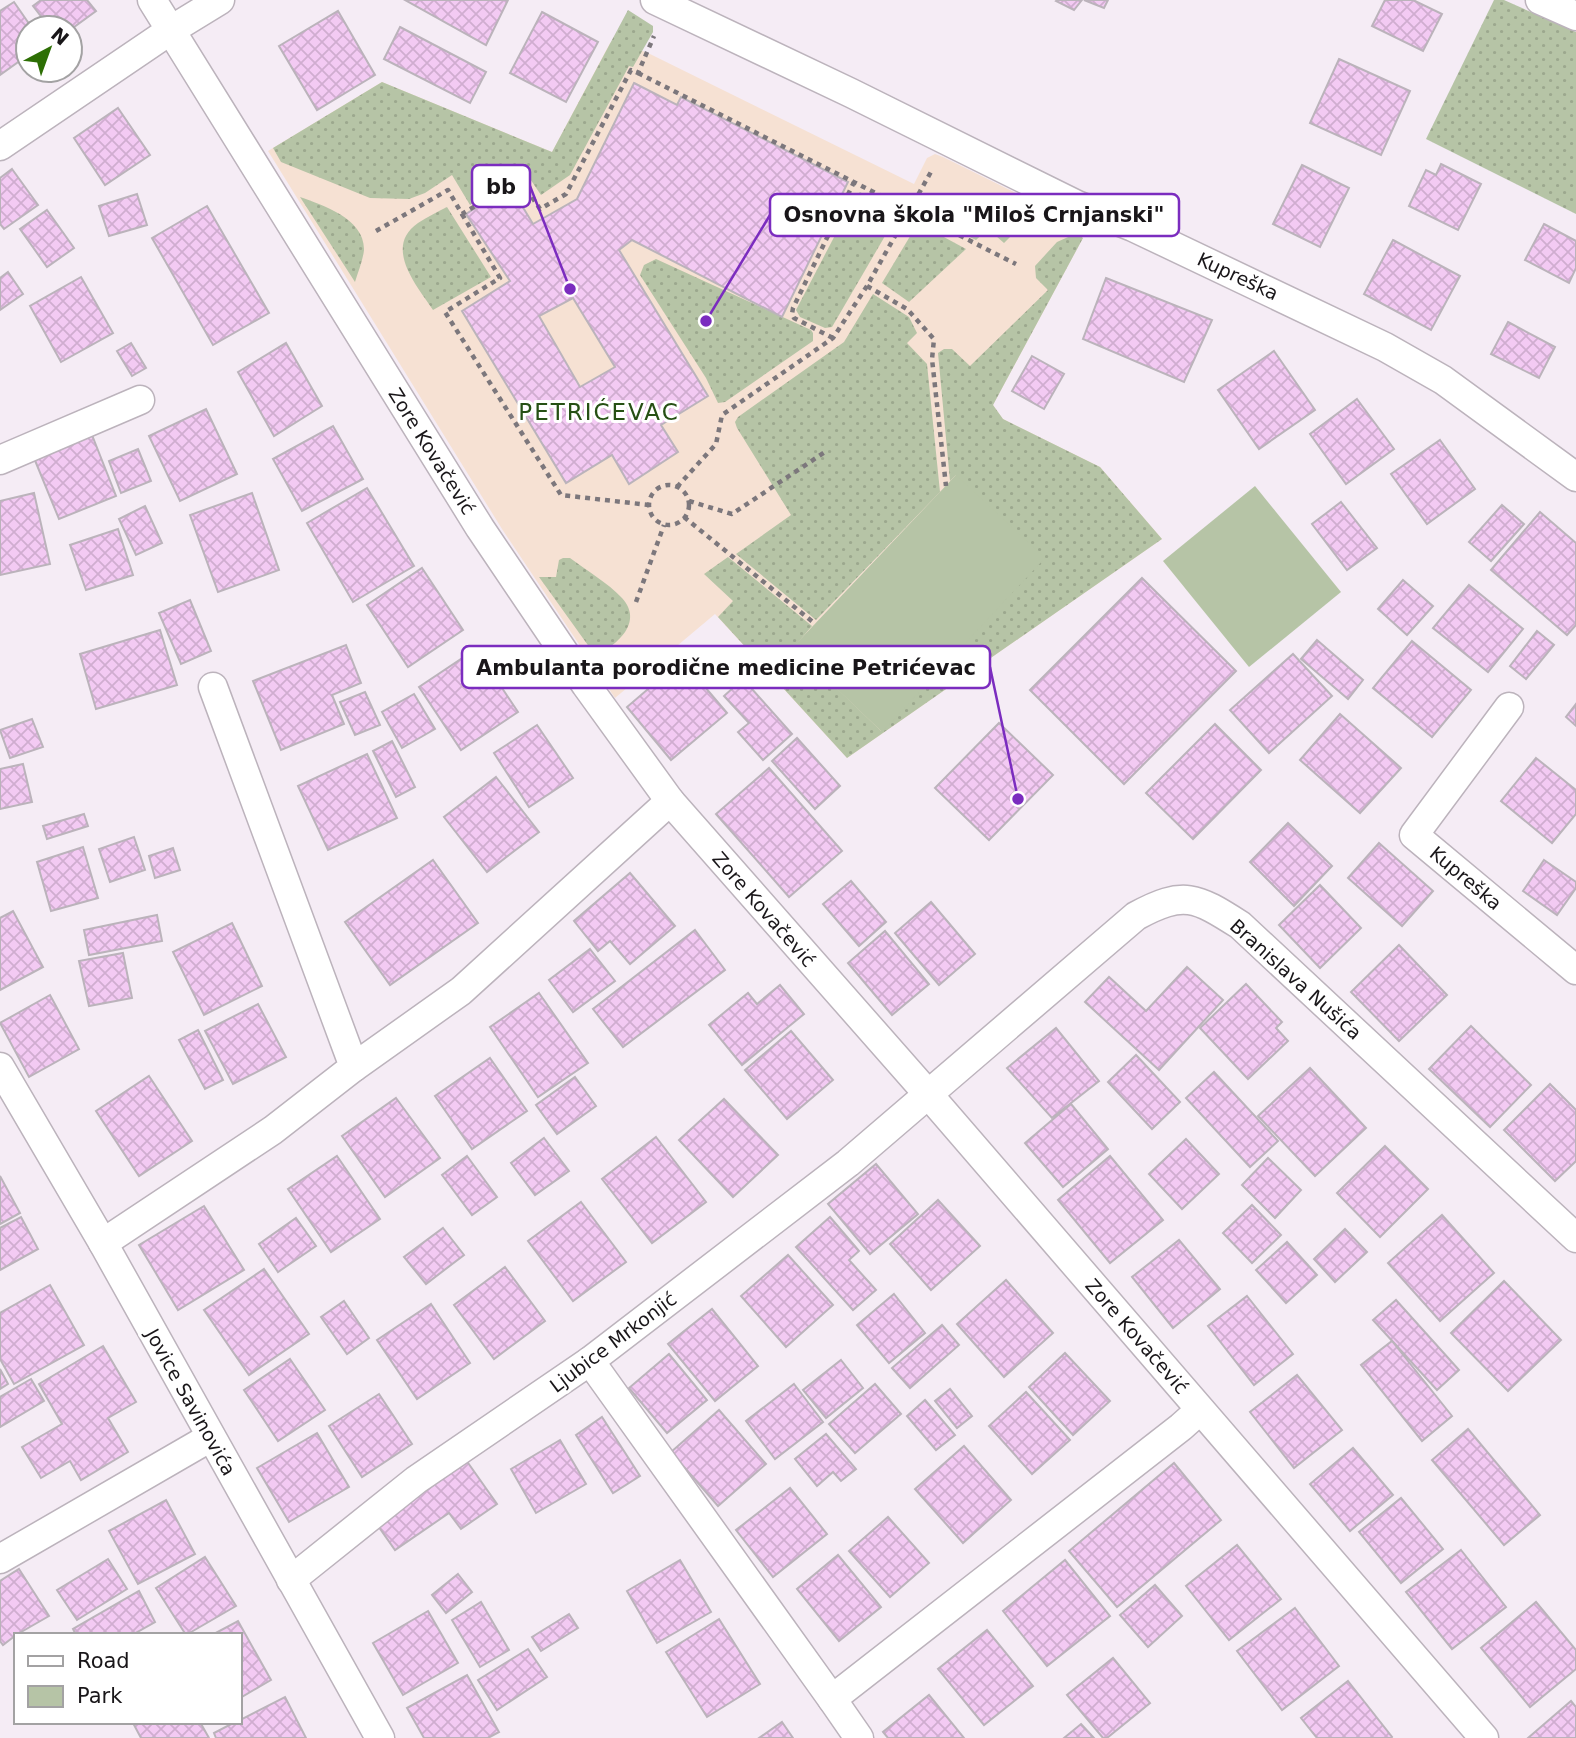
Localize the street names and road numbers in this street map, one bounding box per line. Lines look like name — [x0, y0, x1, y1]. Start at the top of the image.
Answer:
street label: Kupreška — [1194, 248, 1282, 304]
street label: Zore Kovačević — [384, 384, 480, 518]
street label: Kupreška — [1426, 842, 1506, 914]
street label: Zore Kovačević — [708, 847, 820, 971]
street label: Branislava Nušića — [1226, 914, 1366, 1044]
street label: Zore Kovačević — [1081, 1274, 1193, 1398]
street label: Ljubice Mrkonjić — [545, 1287, 681, 1397]
street label: Jovice Savinovića — [141, 1324, 240, 1479]

